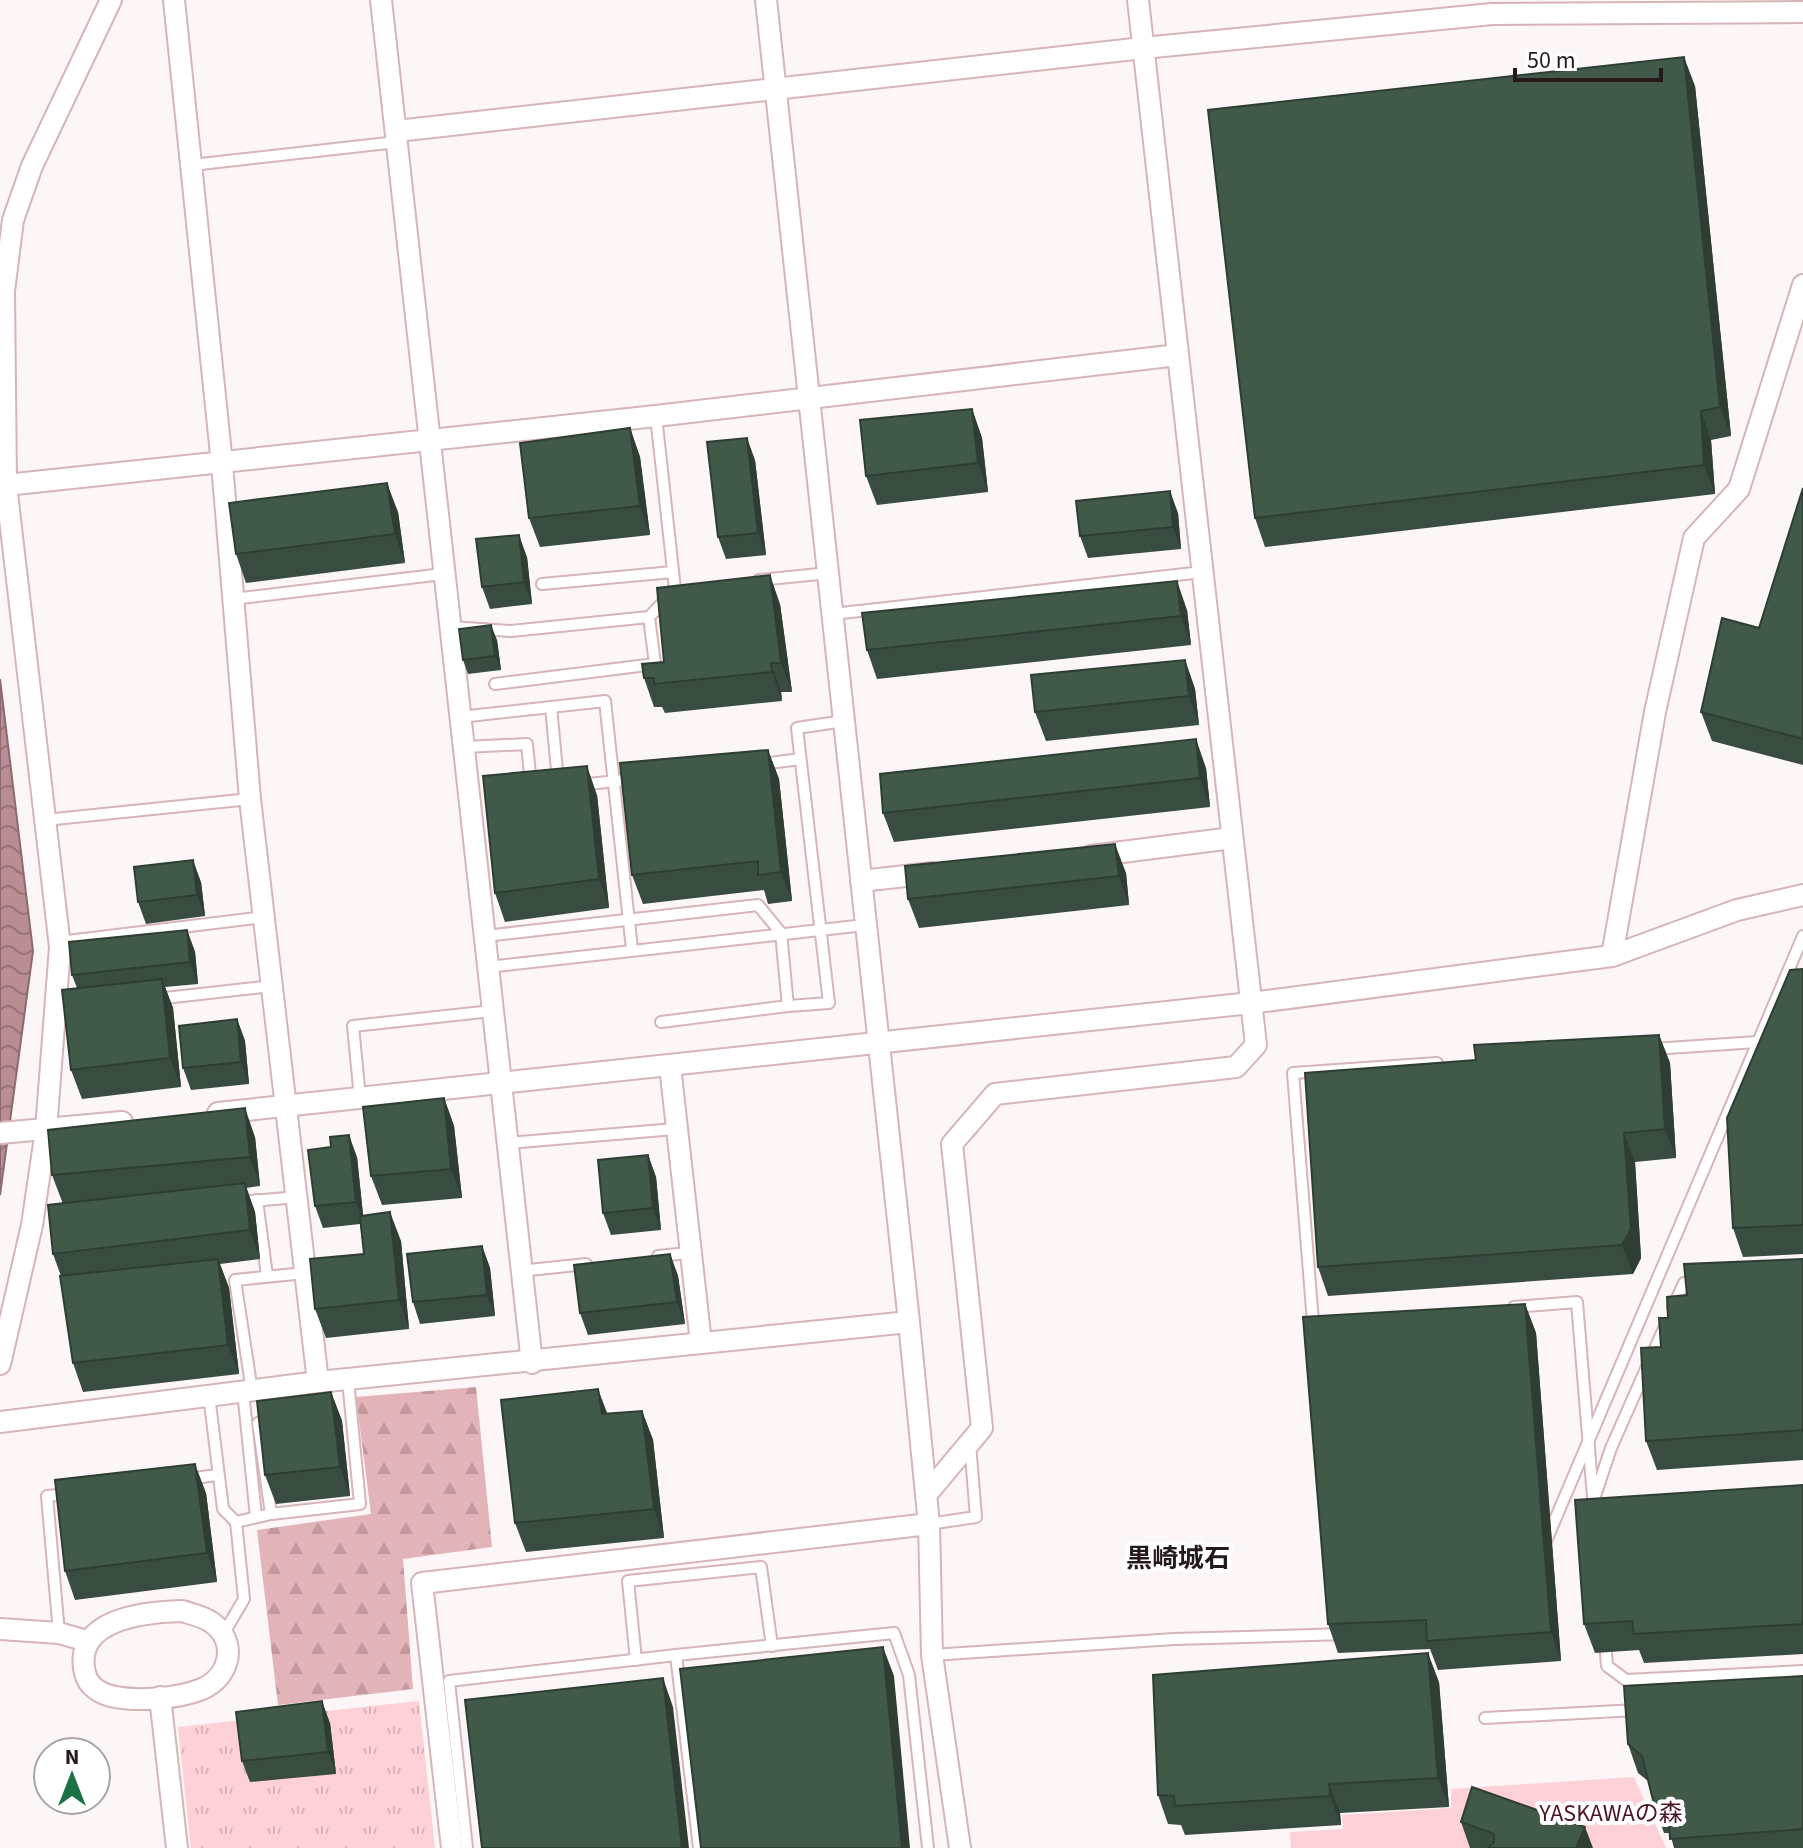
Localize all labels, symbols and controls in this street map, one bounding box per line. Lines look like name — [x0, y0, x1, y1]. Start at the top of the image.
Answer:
scale bar — [1515, 32, 1661, 82]
text: 50 m — [1527, 43, 1576, 78]
district label: 黒崎城石 — [1126, 1540, 1230, 1577]
north arrow — [32, 1736, 112, 1816]
text: N — [65, 1741, 79, 1773]
park label: YASKAWAの森 — [1538, 1796, 1683, 1831]

